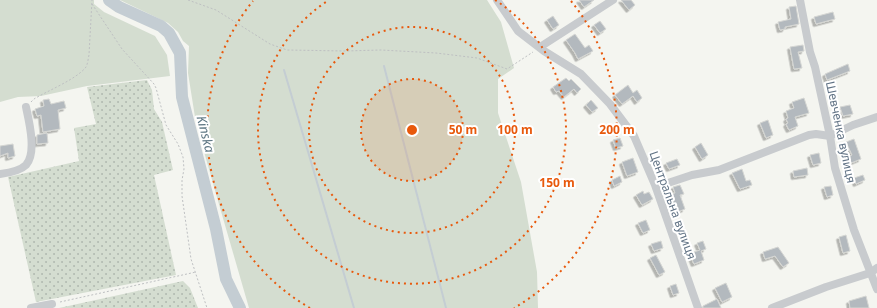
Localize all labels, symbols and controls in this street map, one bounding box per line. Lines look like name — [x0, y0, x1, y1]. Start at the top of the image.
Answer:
street label: Шевченка вулиця — [822, 80, 860, 184]
water label: Kinska — [193, 114, 219, 155]
text: 50 m — [449, 121, 477, 138]
text: 100 m — [497, 121, 533, 138]
text: 200 m — [599, 121, 635, 138]
centre of rings — [405, 123, 419, 137]
street label: Центральна вулиця — [646, 148, 700, 262]
text: 150 m — [539, 174, 575, 191]

